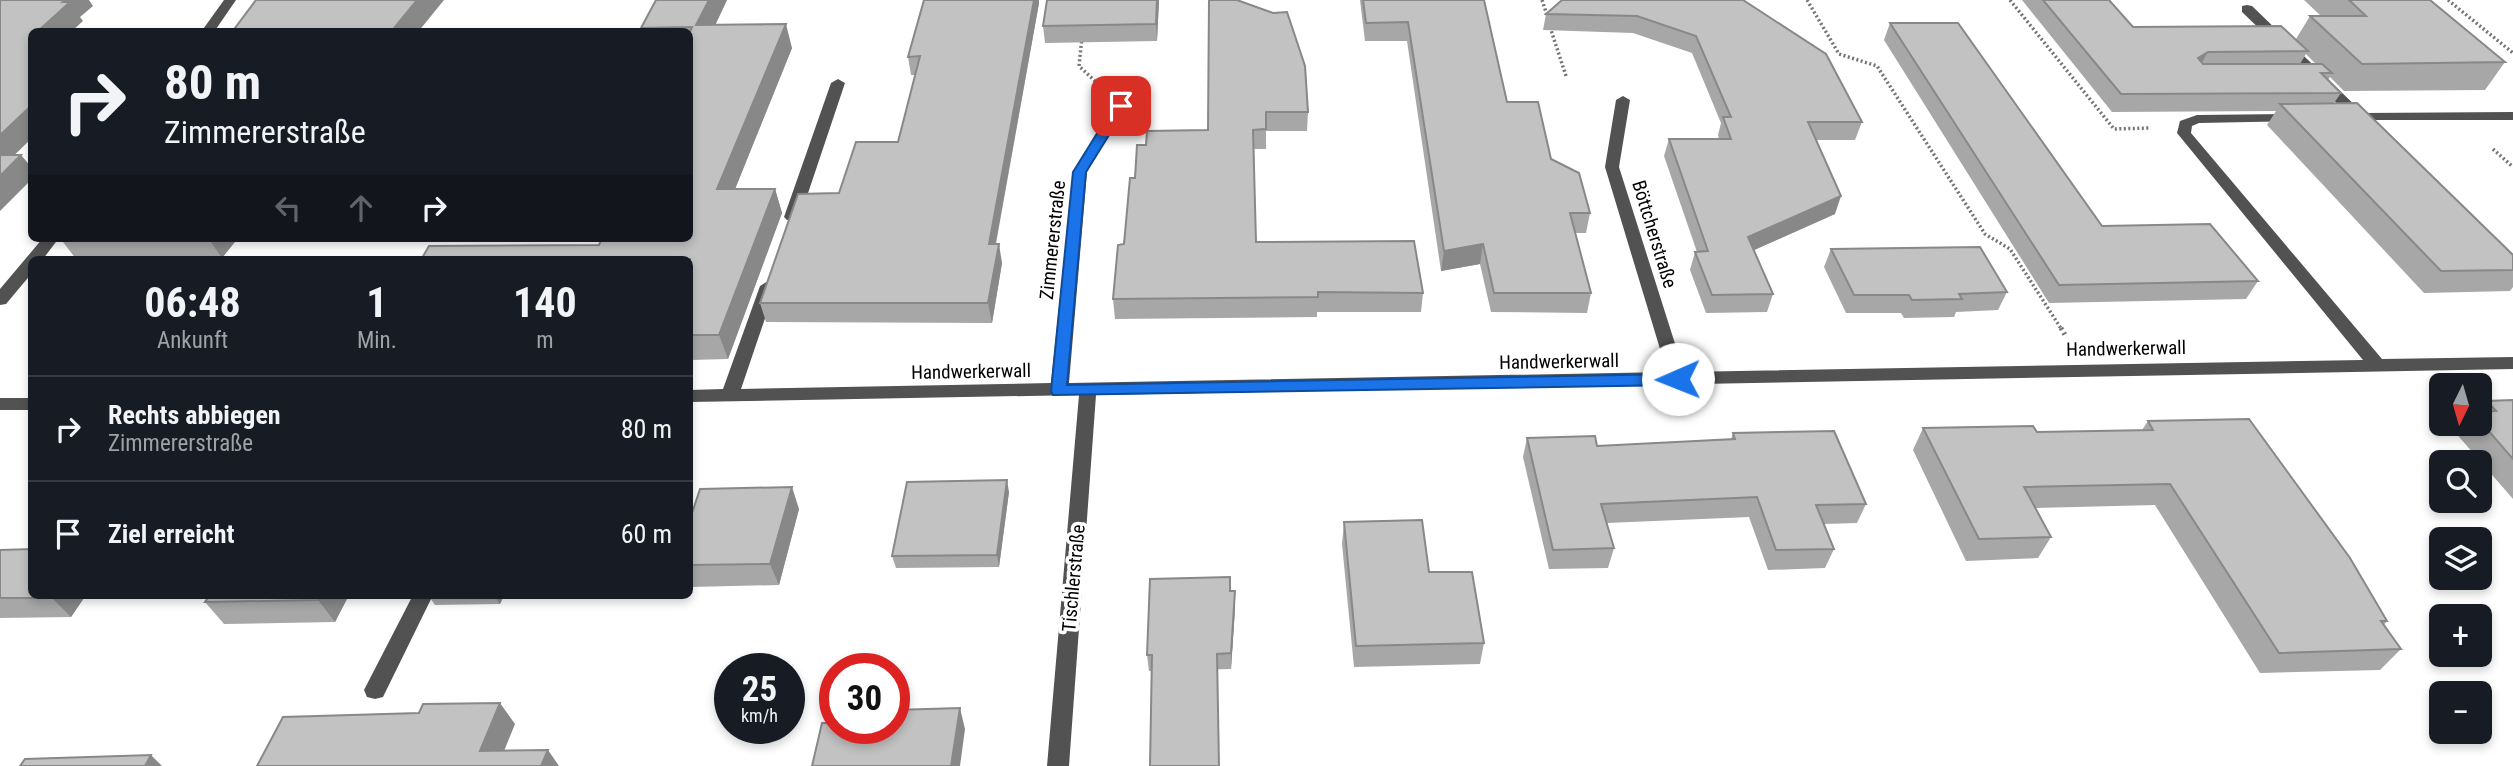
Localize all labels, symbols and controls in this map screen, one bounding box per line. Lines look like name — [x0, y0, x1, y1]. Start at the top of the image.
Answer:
text: 80 m — [164, 54, 261, 111]
icon: right — [49, 56, 140, 147]
pin — [1091, 76, 1151, 136]
icon: arrive — [1102, 87, 1140, 125]
text: Zimmererstraße — [164, 113, 366, 151]
street label: Böttcherstraße — [1627, 177, 1682, 291]
street label: Zimmererstraße — [1035, 179, 1070, 301]
icon: left — [269, 189, 307, 227]
icon: ahead — [342, 189, 380, 227]
icon: right — [415, 189, 453, 227]
text: 06:48 — [144, 278, 241, 327]
text: 1 — [366, 278, 387, 327]
text: 140 — [513, 278, 577, 327]
text: Ankunft — [157, 327, 228, 354]
text: Min. — [357, 327, 397, 354]
text: m — [536, 327, 554, 354]
street label: Handwerkerwall — [2066, 336, 2186, 361]
position arrow — [1641, 342, 1715, 416]
street label: Handwerkerwall — [1499, 349, 1619, 374]
street label: Handwerkerwall — [911, 359, 1031, 384]
north arrow — [2429, 373, 2492, 436]
map controls — [2429, 373, 2492, 744]
text: Rechts abbiegen — [108, 400, 281, 430]
icon: right — [49, 410, 87, 448]
text: 80 m — [621, 414, 672, 444]
text: Zimmererstraße — [108, 430, 253, 457]
button: search — [2429, 450, 2492, 513]
icon: arrive — [49, 515, 87, 553]
text: Ziel erreicht — [108, 519, 234, 549]
text: 60 m — [621, 519, 672, 549]
street label: Tischlerstraße — [1057, 523, 1090, 633]
button: layers — [2429, 527, 2492, 590]
button: + — [2429, 604, 2492, 667]
speed limit sign: 30 — [819, 653, 910, 744]
text: 25 — [742, 669, 777, 710]
button: − — [2429, 681, 2492, 744]
text: km/h — [741, 705, 778, 726]

